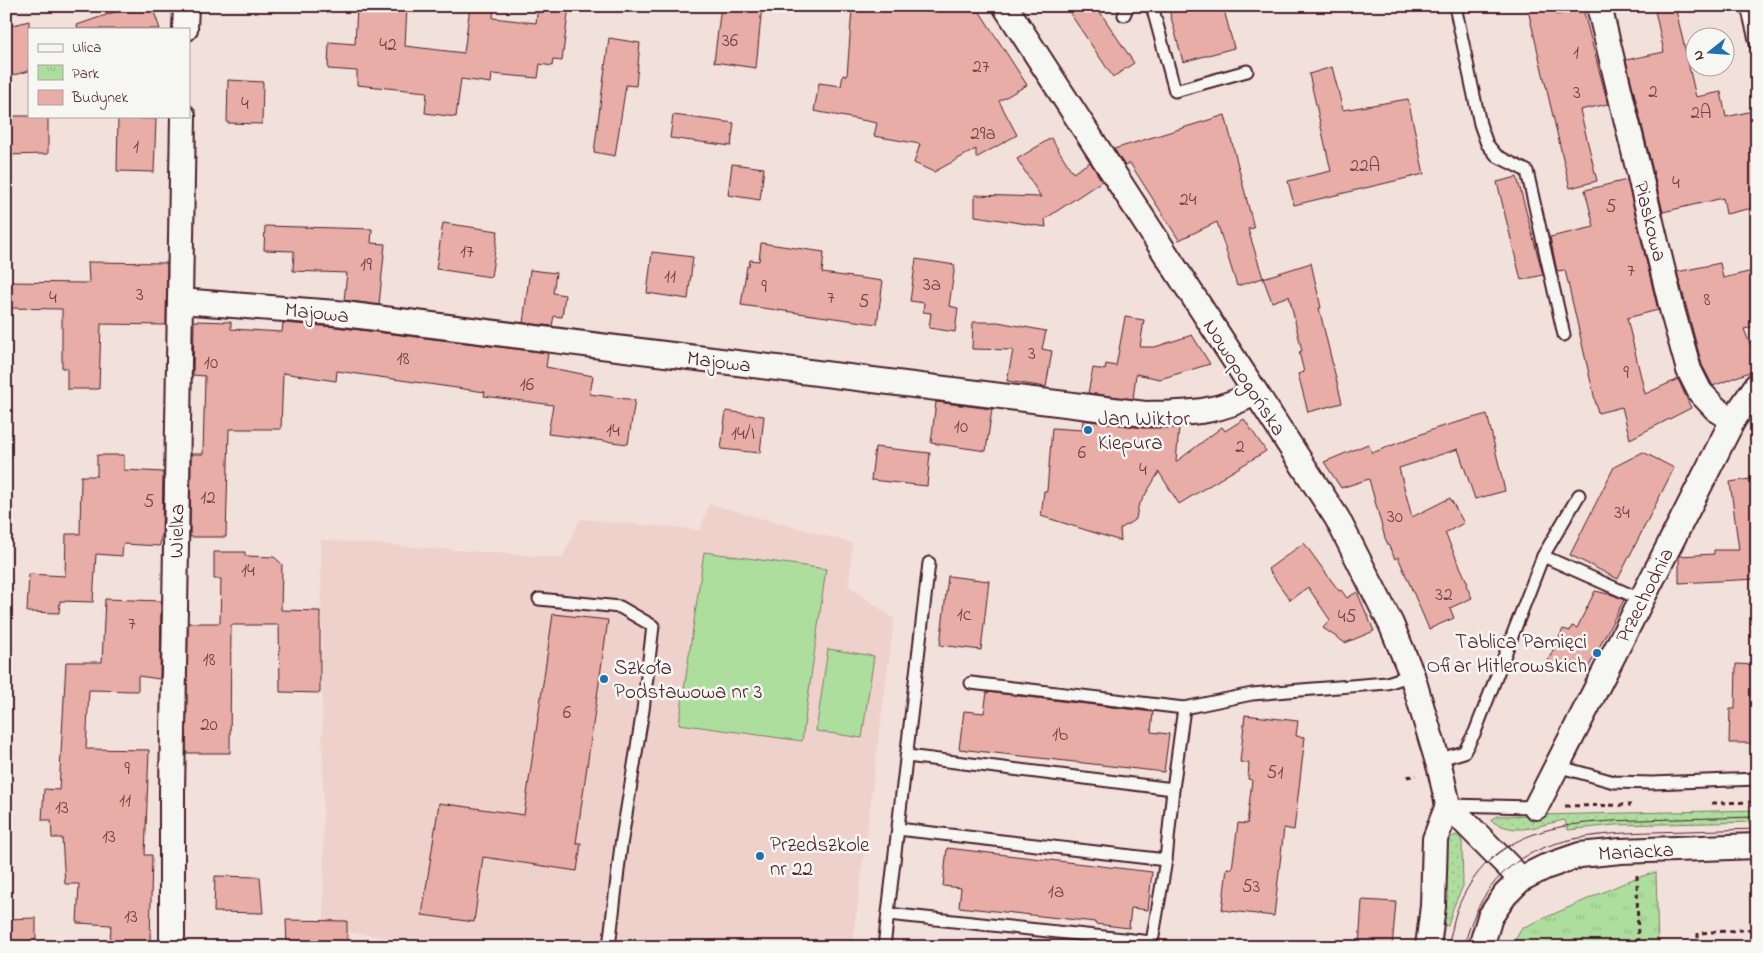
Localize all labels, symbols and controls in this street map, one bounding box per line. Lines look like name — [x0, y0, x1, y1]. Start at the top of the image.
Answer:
legend — [28, 28, 190, 118]
house number: 36 — [722, 28, 738, 55]
north arrow — [1686, 28, 1736, 78]
house number: 42 — [379, 32, 397, 59]
text: Ulica — [72, 37, 101, 59]
house number: 1 — [1573, 40, 1579, 67]
text: N — [1688, 48, 1710, 63]
house number: 27 — [972, 54, 990, 81]
text: Park — [72, 63, 100, 85]
house number: 2 — [1648, 79, 1658, 106]
house number: 3 — [1573, 80, 1581, 107]
text: Budynek — [71, 87, 129, 110]
house number: 4 — [241, 91, 249, 118]
house number: 2A — [1690, 100, 1712, 127]
house number: 29a — [970, 121, 996, 148]
house number: 1 — [133, 134, 139, 161]
house number: 22A — [1350, 153, 1380, 180]
house number: 4 — [1672, 170, 1680, 197]
street label: Piaskowa — [1625, 178, 1674, 265]
house number: 24 — [1179, 187, 1197, 214]
house number: 5 — [1606, 194, 1617, 221]
house number: 17 — [460, 239, 474, 266]
house number: 19 — [360, 252, 372, 279]
house number: 7 — [1627, 258, 1635, 285]
house number: 11 — [664, 264, 676, 291]
house number: 3a — [923, 272, 941, 299]
house number: 9 — [761, 274, 767, 301]
house number: 3 — [136, 282, 144, 309]
house number: 4 — [49, 285, 57, 312]
house number: 7 — [827, 285, 835, 312]
house number: 8 — [1703, 287, 1711, 314]
house number: 5 — [859, 289, 870, 316]
street label: Majowa — [283, 296, 350, 332]
street label: Nowopogońska — [1193, 314, 1292, 443]
house number: 3 — [1028, 341, 1036, 368]
street label: Majowa — [685, 344, 753, 382]
house number: 18 — [396, 346, 410, 373]
house number: 10 — [204, 350, 218, 377]
house number: 9 — [1623, 360, 1629, 387]
house number: 16 — [520, 372, 534, 399]
place label: Jan Wiktor Kiepura — [1098, 405, 1190, 459]
house number: 10 — [954, 414, 968, 441]
house number: 14 — [606, 418, 620, 445]
house number: 14/I — [731, 421, 755, 448]
marker: Jan Wiktor Kiepura — [1082, 424, 1094, 436]
house number: 2 — [1235, 434, 1245, 461]
house number: 6 — [1078, 440, 1086, 467]
house number: 4 — [1139, 457, 1147, 484]
house number: 12 — [200, 485, 216, 512]
house number: 5 — [144, 489, 155, 516]
house number: 34 — [1614, 500, 1630, 527]
street label: Wielka — [163, 503, 193, 559]
house number: 30 — [1387, 504, 1403, 531]
street label: Przechodnia — [1609, 543, 1683, 649]
house number: 14 — [241, 558, 255, 585]
house number: 32 — [1435, 582, 1453, 609]
house number: 1c — [957, 602, 972, 629]
house number: 45 — [1338, 604, 1356, 631]
house number: 7 — [128, 611, 136, 638]
place label: Tablica Pamięci Ofiar Hitlerowskich — [1426, 628, 1587, 682]
house number: 18 — [202, 647, 216, 674]
marker: Tablica Pamięci Ofiar Hitlerowskich — [1591, 647, 1603, 659]
place label: Szkoła Podstawowa nr 3 — [614, 654, 762, 708]
marker: Szkoła Podstawowa nr 3 — [598, 673, 610, 685]
house number: 6 — [563, 700, 571, 727]
house number: 20 — [200, 712, 218, 739]
house number: 1b — [1052, 722, 1068, 749]
house number: 9 — [124, 756, 130, 783]
house number: 51 — [1267, 760, 1283, 787]
house number: 11 — [119, 788, 131, 815]
house number: 13 — [55, 795, 69, 822]
house number: 13 — [102, 824, 116, 851]
place label: Przedszkole nr 22 — [770, 831, 870, 885]
street label: Mariacka — [1598, 836, 1675, 870]
marker: Przedszkole nr 22 — [754, 850, 766, 862]
house number: 53 — [1242, 874, 1261, 901]
house number: 1a — [1048, 879, 1064, 906]
house number: 13 — [124, 904, 138, 931]

